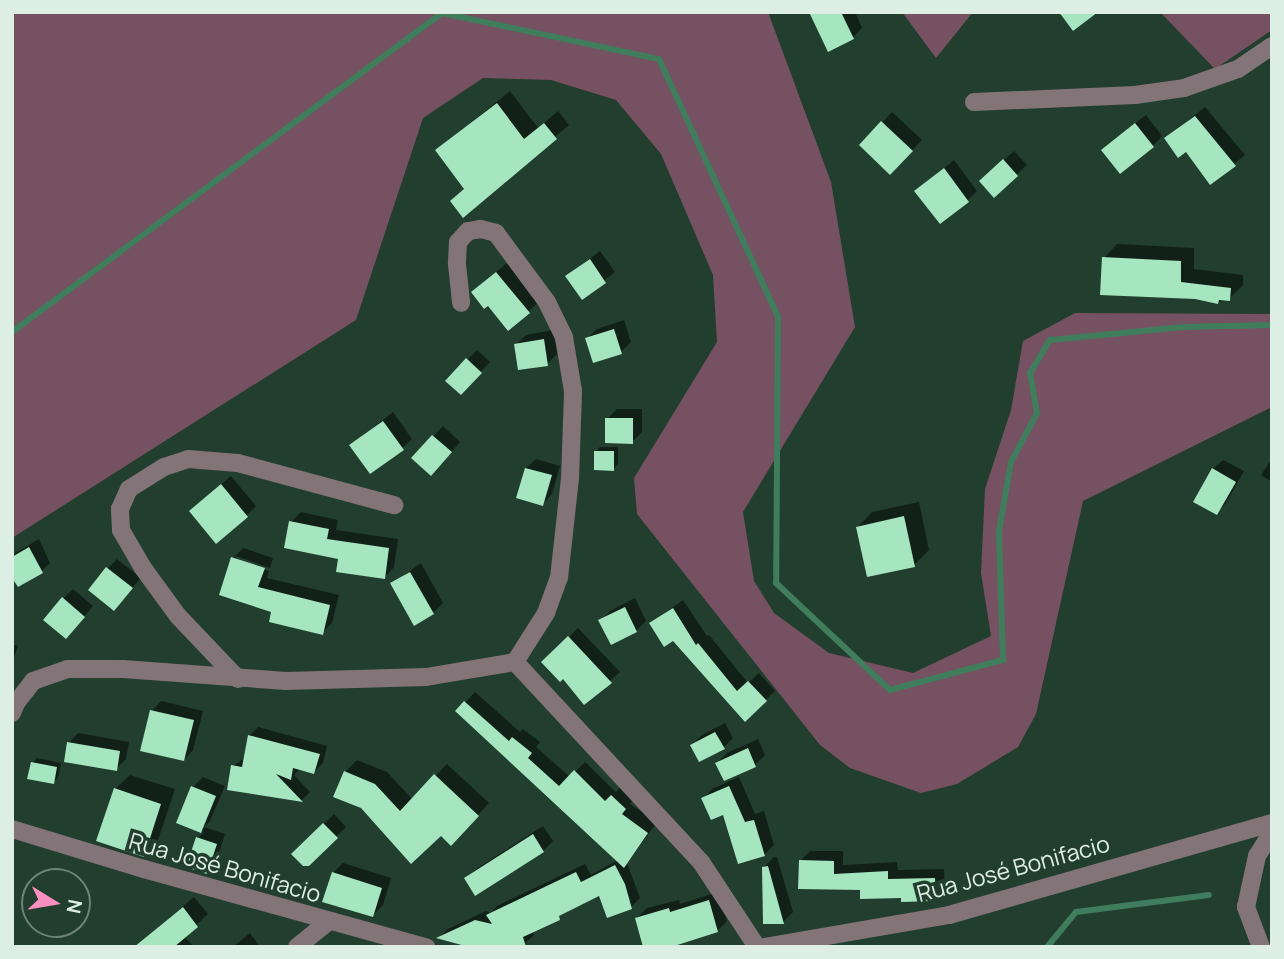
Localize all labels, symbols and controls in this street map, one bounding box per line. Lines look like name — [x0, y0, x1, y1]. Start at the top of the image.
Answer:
street label: Rua José Bonifacio — [126, 826, 324, 908]
street label: Rua José Bonifacio — [914, 829, 1112, 907]
north arrow — [21, 868, 91, 938]
text: N — [61, 897, 89, 916]

